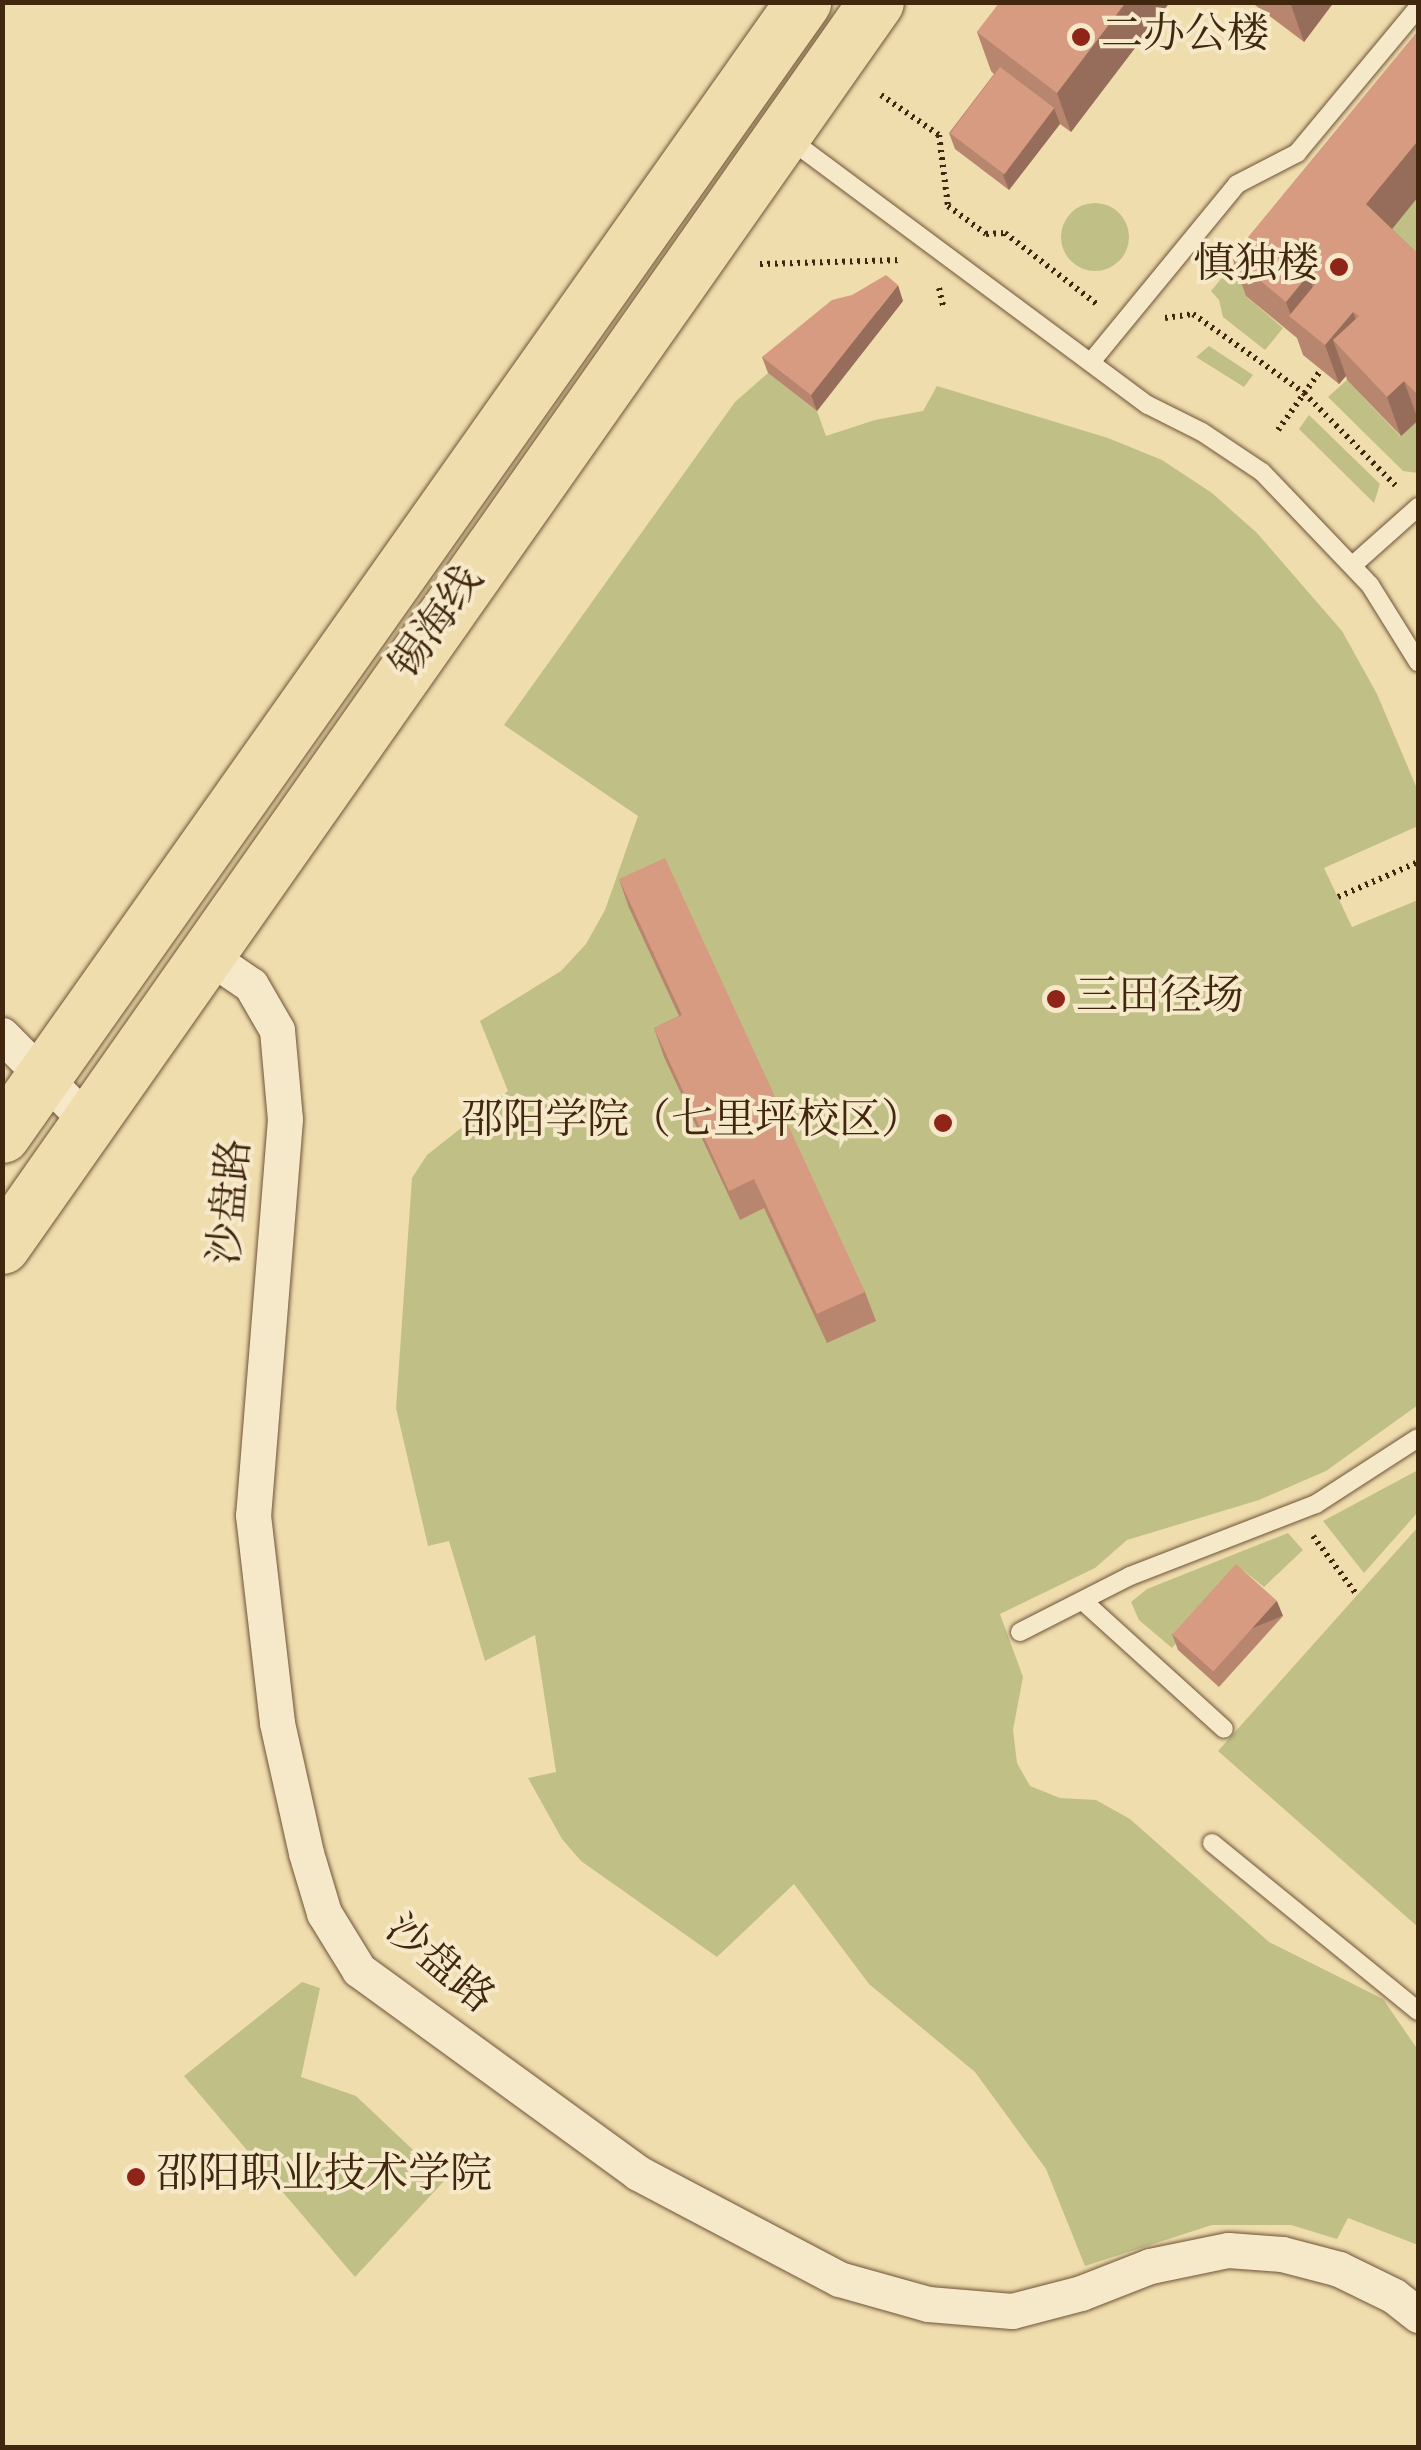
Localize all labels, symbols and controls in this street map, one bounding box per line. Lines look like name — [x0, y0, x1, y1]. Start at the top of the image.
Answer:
place label: 二办公楼 — [1101, 12, 1269, 62]
marker: 二办公楼 — [1070, 26, 1092, 48]
place label: 慎独楼 — [1193, 242, 1319, 292]
marker: 慎独楼 — [1328, 256, 1350, 278]
street label: 锡海线 — [382, 558, 496, 690]
place label: 三田径场 — [1076, 974, 1244, 1024]
marker: 三田径场 — [1045, 988, 1067, 1010]
place label: 邵阳学院（七里坪校区） — [461, 1098, 923, 1148]
marker: 邵阳学院（七里坪校区） — [932, 1112, 954, 1134]
street label: 沙盘路 — [202, 1137, 264, 1267]
street label: 沙盘路 — [374, 1906, 502, 2026]
place label: 邵阳职业技术学院 — [156, 2152, 492, 2202]
marker: 邵阳职业技术学院 — [125, 2166, 147, 2188]

